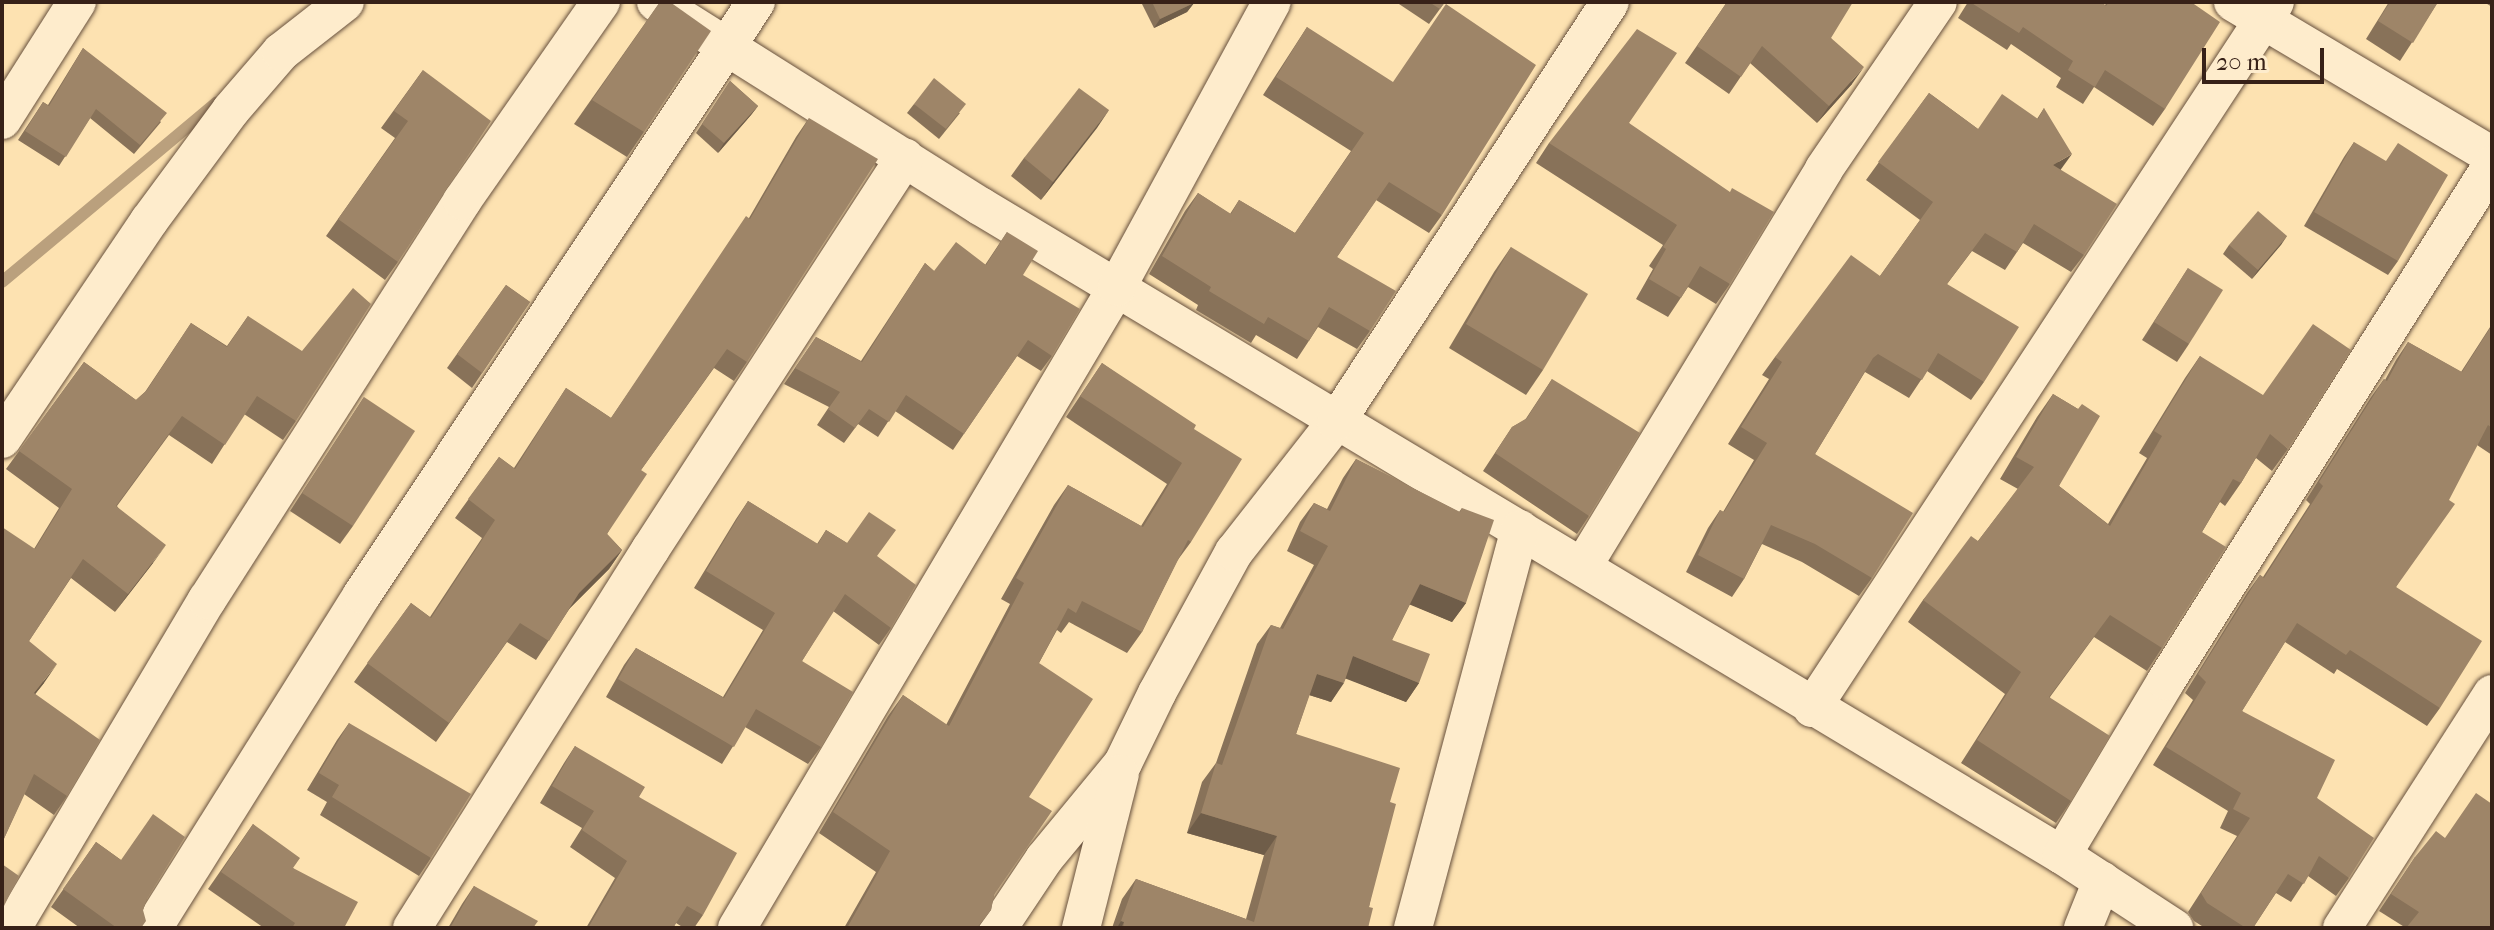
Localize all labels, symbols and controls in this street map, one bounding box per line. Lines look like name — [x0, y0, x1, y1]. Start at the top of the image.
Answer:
scale bar — [2206, 32, 2328, 82]
text: 20 m — [2216, 48, 2267, 76]

